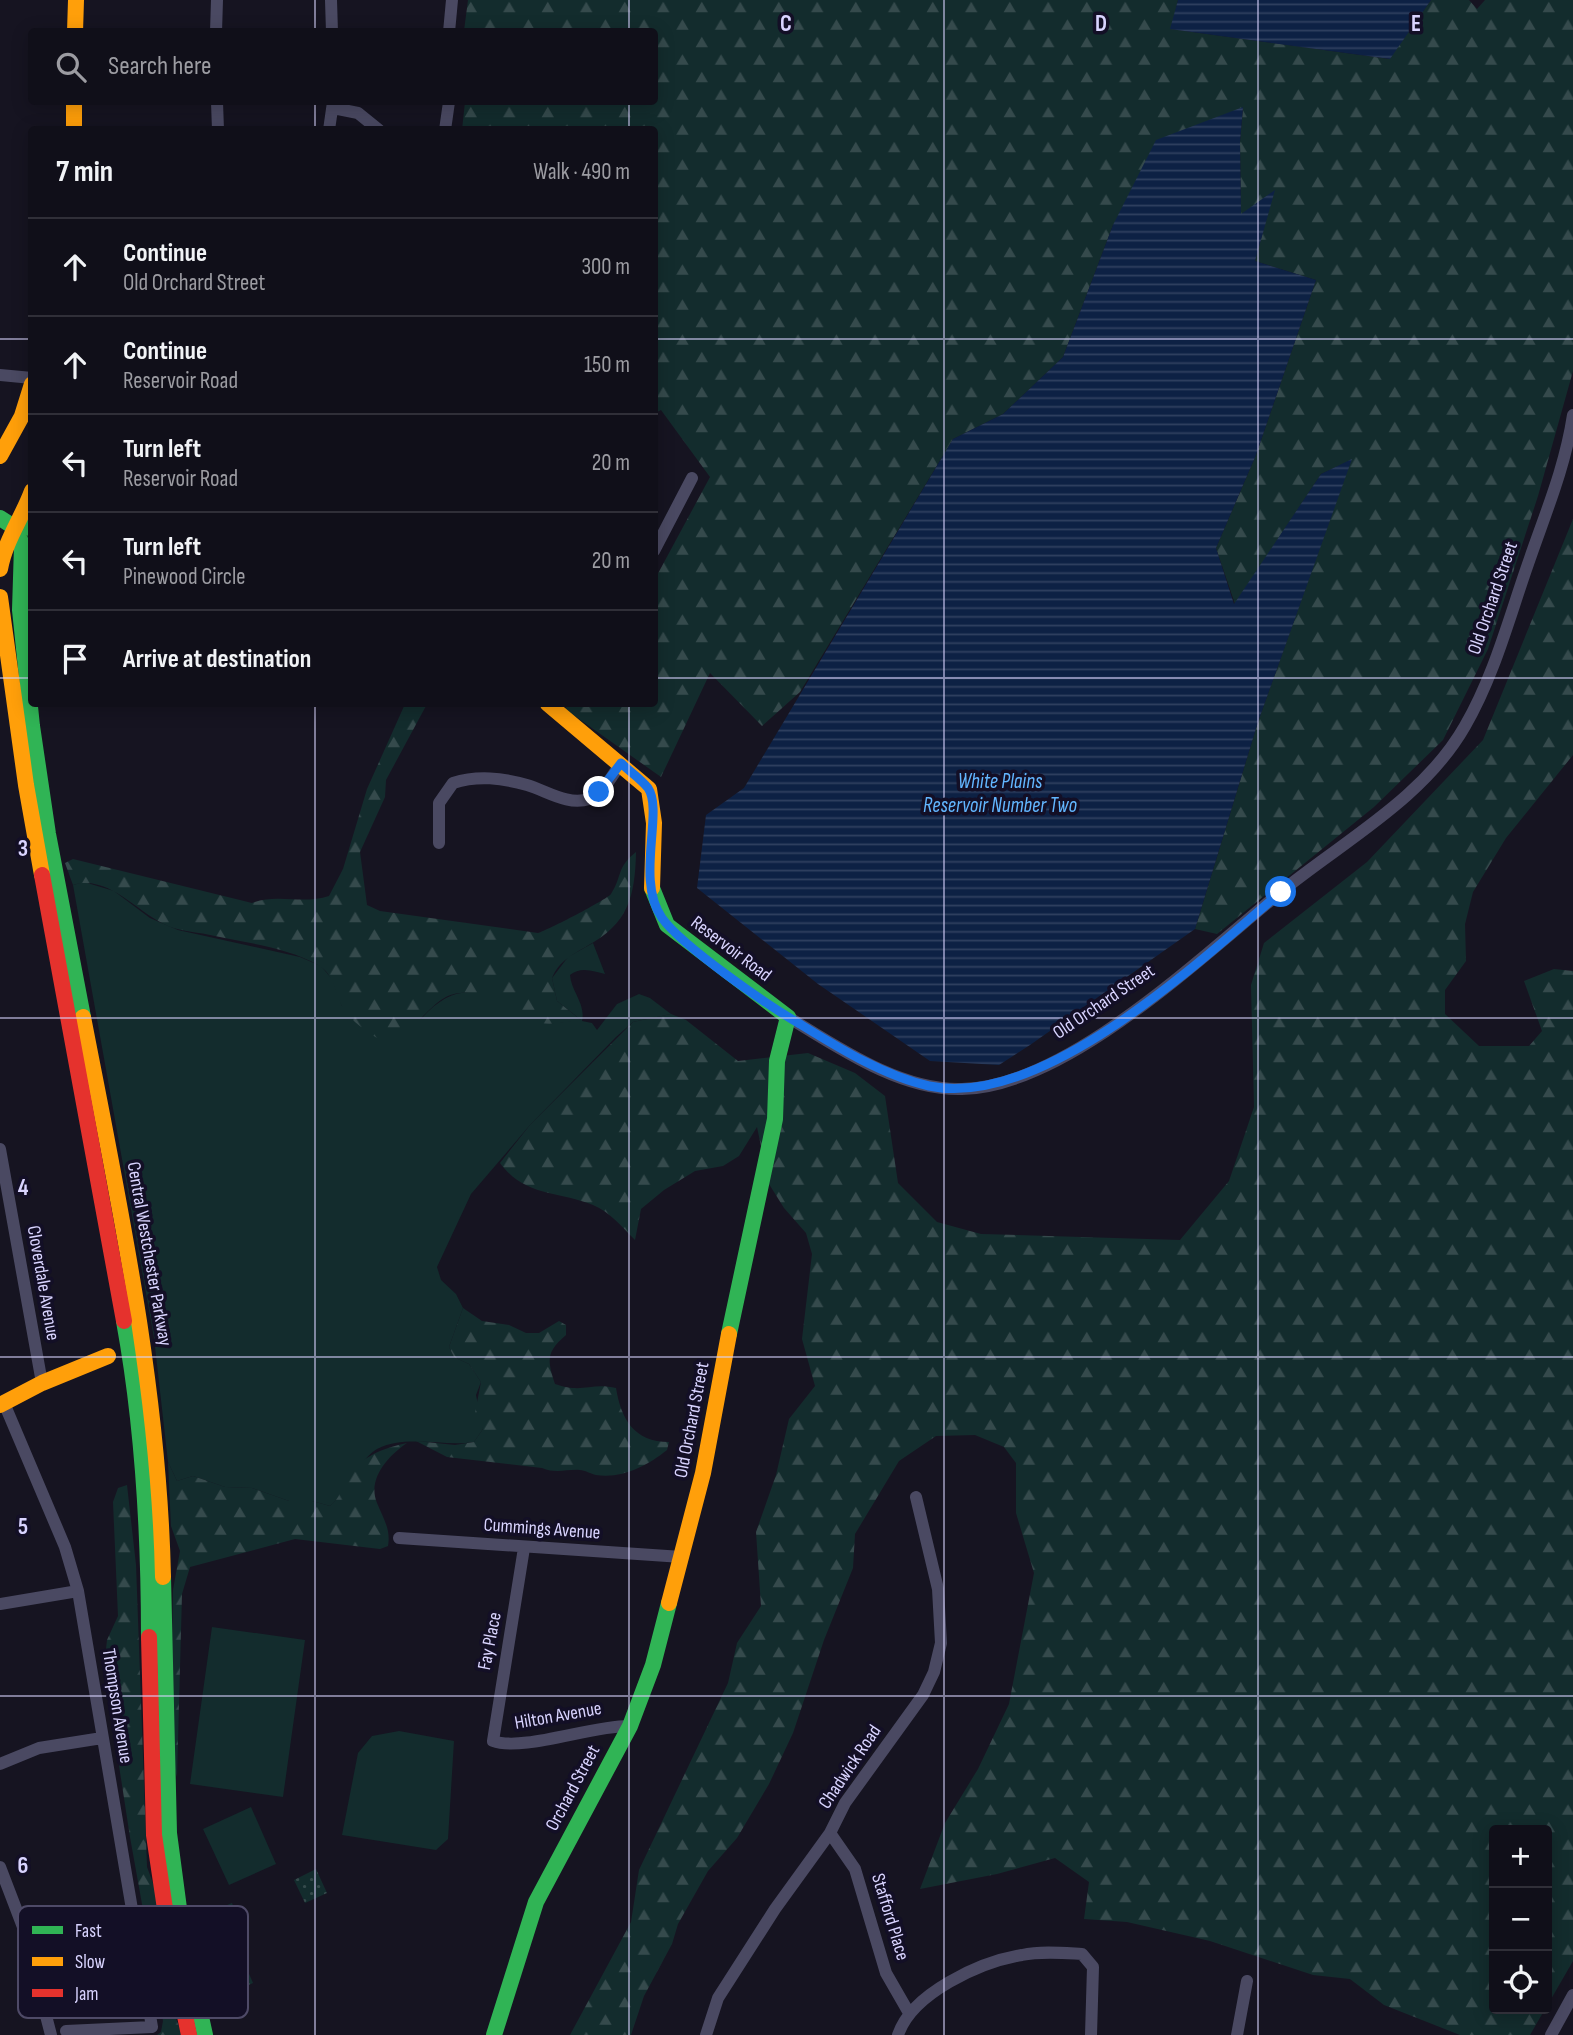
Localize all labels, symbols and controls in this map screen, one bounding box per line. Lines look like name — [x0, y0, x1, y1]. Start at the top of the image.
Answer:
text: C — [780, 10, 792, 38]
text: D — [1095, 10, 1107, 38]
text: E — [1411, 10, 1421, 38]
search box — [28, 28, 658, 105]
icon: search — [52, 48, 90, 86]
text: Search here — [108, 51, 211, 82]
text: 7 min — [56, 154, 113, 190]
text: Walk · 490 m — [533, 158, 630, 186]
text: Continue — [123, 238, 207, 269]
icon: ahead — [56, 248, 94, 286]
text: 300 m — [581, 253, 630, 281]
text: Old Orchard Street — [123, 269, 265, 297]
text: Continue — [123, 336, 207, 367]
icon: ahead — [56, 346, 94, 384]
text: 150 m — [584, 351, 630, 379]
text: Reservoir Road — [123, 367, 238, 395]
text: Turn left — [123, 434, 201, 465]
icon: left — [56, 444, 94, 482]
text: 20 m — [592, 449, 630, 477]
text: Reservoir Road — [123, 465, 238, 493]
text: Turn left — [123, 532, 201, 563]
street label: Old Orchard Street — [1463, 538, 1523, 657]
icon: left — [56, 542, 94, 580]
text: 20 m — [592, 547, 630, 575]
text: Pinewood Circle — [123, 563, 246, 591]
icon: arrive — [56, 640, 94, 678]
text: Arrive at destination — [123, 644, 311, 675]
water label: White Plains Reservoir Number Two — [923, 769, 1078, 818]
route end — [583, 776, 614, 807]
text: 3 — [18, 835, 28, 863]
route start — [1265, 876, 1296, 907]
street label: Reservoir Road — [686, 911, 776, 987]
street label: Old Orchard Street — [1049, 959, 1159, 1044]
street label: Central Westchester Parkway — [121, 1160, 177, 1349]
text: 4 — [18, 1174, 29, 1202]
street label: Cloverdale Avenue — [22, 1224, 64, 1342]
street label: Old Orchard Street — [669, 1360, 715, 1480]
text: 5 — [18, 1513, 28, 1541]
street label: Cummings Avenue — [483, 1513, 601, 1545]
street label: Fay Place — [473, 1610, 507, 1672]
street label: Thompson Avenue — [97, 1647, 137, 1765]
street label: Hilton Avenue — [513, 1697, 603, 1735]
street label: Chadwick Road — [814, 1721, 886, 1813]
street label: Orchard Street — [541, 1741, 605, 1835]
map controls — [1489, 1825, 1552, 2014]
button: + — [1489, 1825, 1552, 1888]
text: 6 — [18, 1852, 28, 1880]
street label: Stafford Place — [866, 1871, 914, 1963]
button: − — [1489, 1888, 1552, 1951]
legend — [18, 1906, 248, 2018]
text: Fast — [75, 1920, 102, 1943]
text: Slow — [75, 1951, 105, 1974]
button: locate — [1489, 1951, 1552, 2014]
text: Jam — [74, 1983, 98, 2006]

